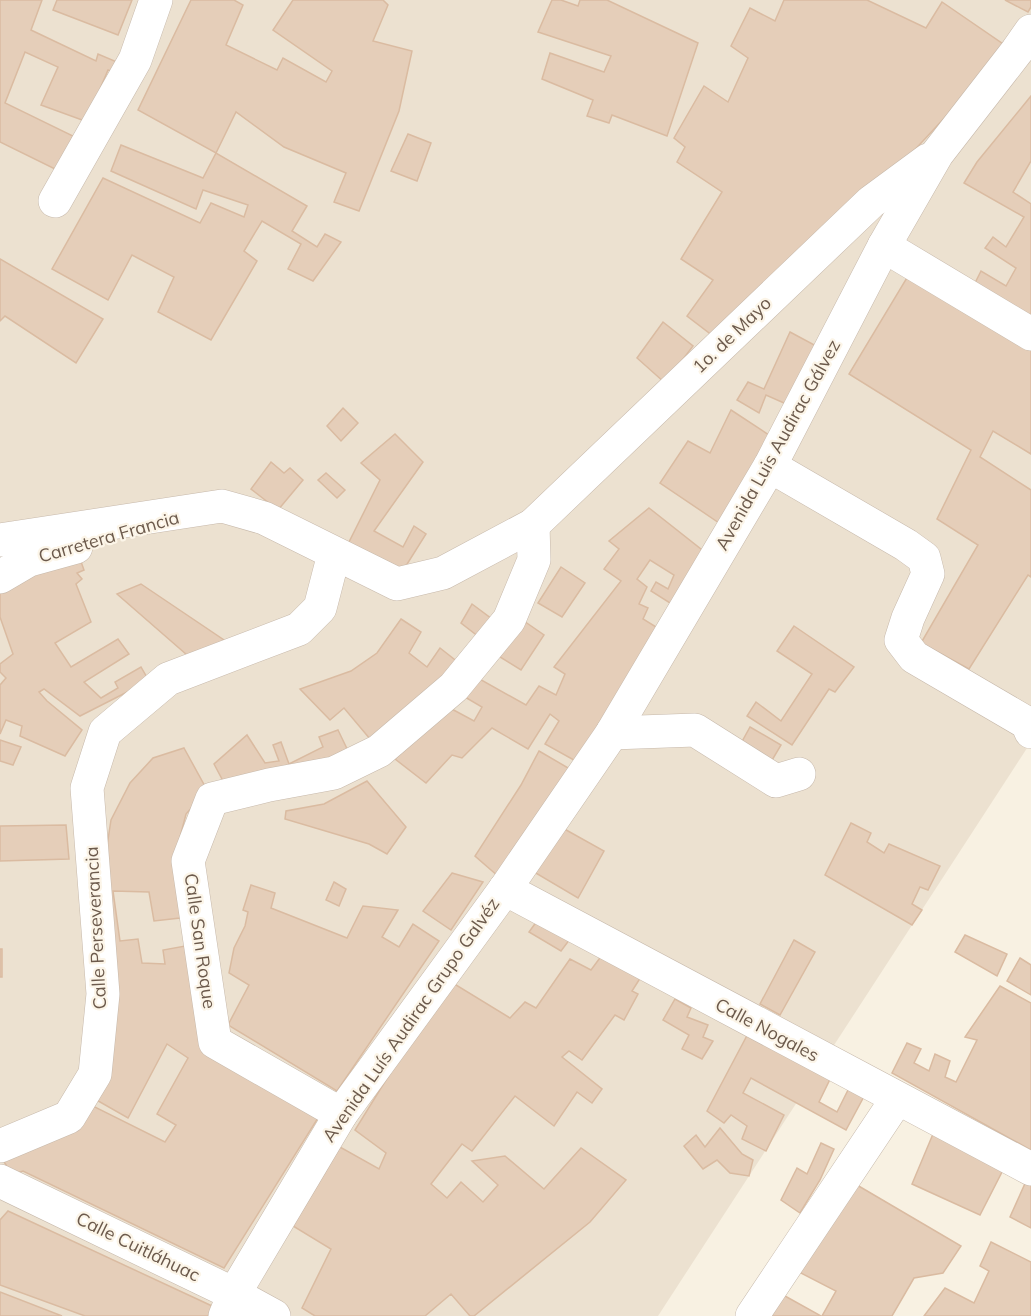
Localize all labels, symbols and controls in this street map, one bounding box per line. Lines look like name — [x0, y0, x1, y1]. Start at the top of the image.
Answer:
street label: 1o. de Mayo — [687, 291, 776, 378]
street label: Avenida Luis Audirac Gálvez — [710, 335, 845, 554]
street label: Carretera Francia — [36, 505, 182, 568]
street label: Calle Perseverancia — [80, 846, 111, 1010]
street label: Calle San Roque — [180, 872, 221, 1010]
street label: Avenida Luís Audirac Grupo Galvéz — [317, 893, 504, 1146]
street label: Calle Nogales — [711, 993, 823, 1067]
street label: Calle Cuitláhuac — [73, 1207, 204, 1286]

